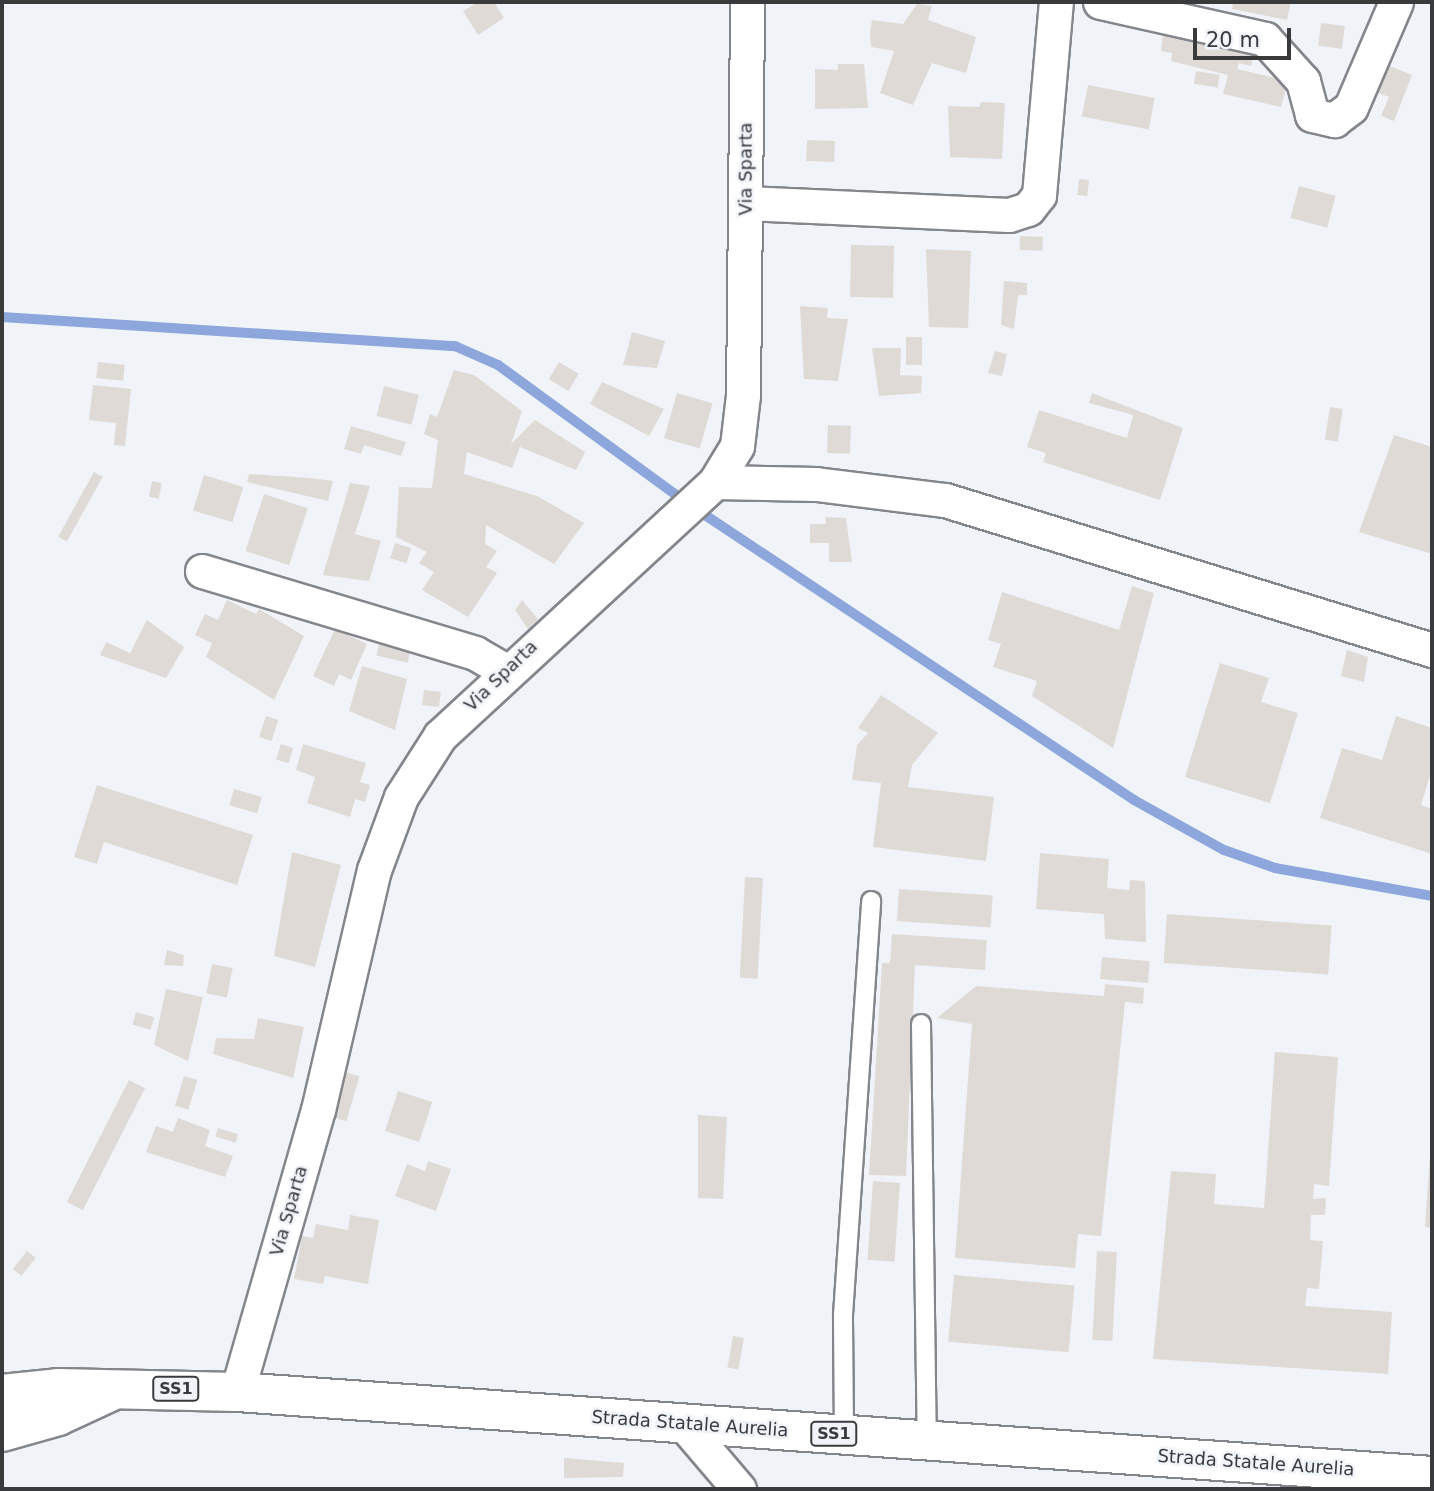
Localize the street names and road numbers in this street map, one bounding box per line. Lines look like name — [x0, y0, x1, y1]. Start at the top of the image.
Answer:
street label: Via Sparta — [735, 122, 757, 216]
street label: Via Sparta — [460, 636, 542, 716]
street label: Via Sparta — [266, 1163, 312, 1259]
road number: SS1 — [152, 1376, 200, 1401]
street label: Strada Statale Aurelia — [591, 1406, 789, 1442]
road number: SS1 — [810, 1422, 858, 1446]
street label: Strada Statale Aurelia — [1157, 1445, 1355, 1481]

